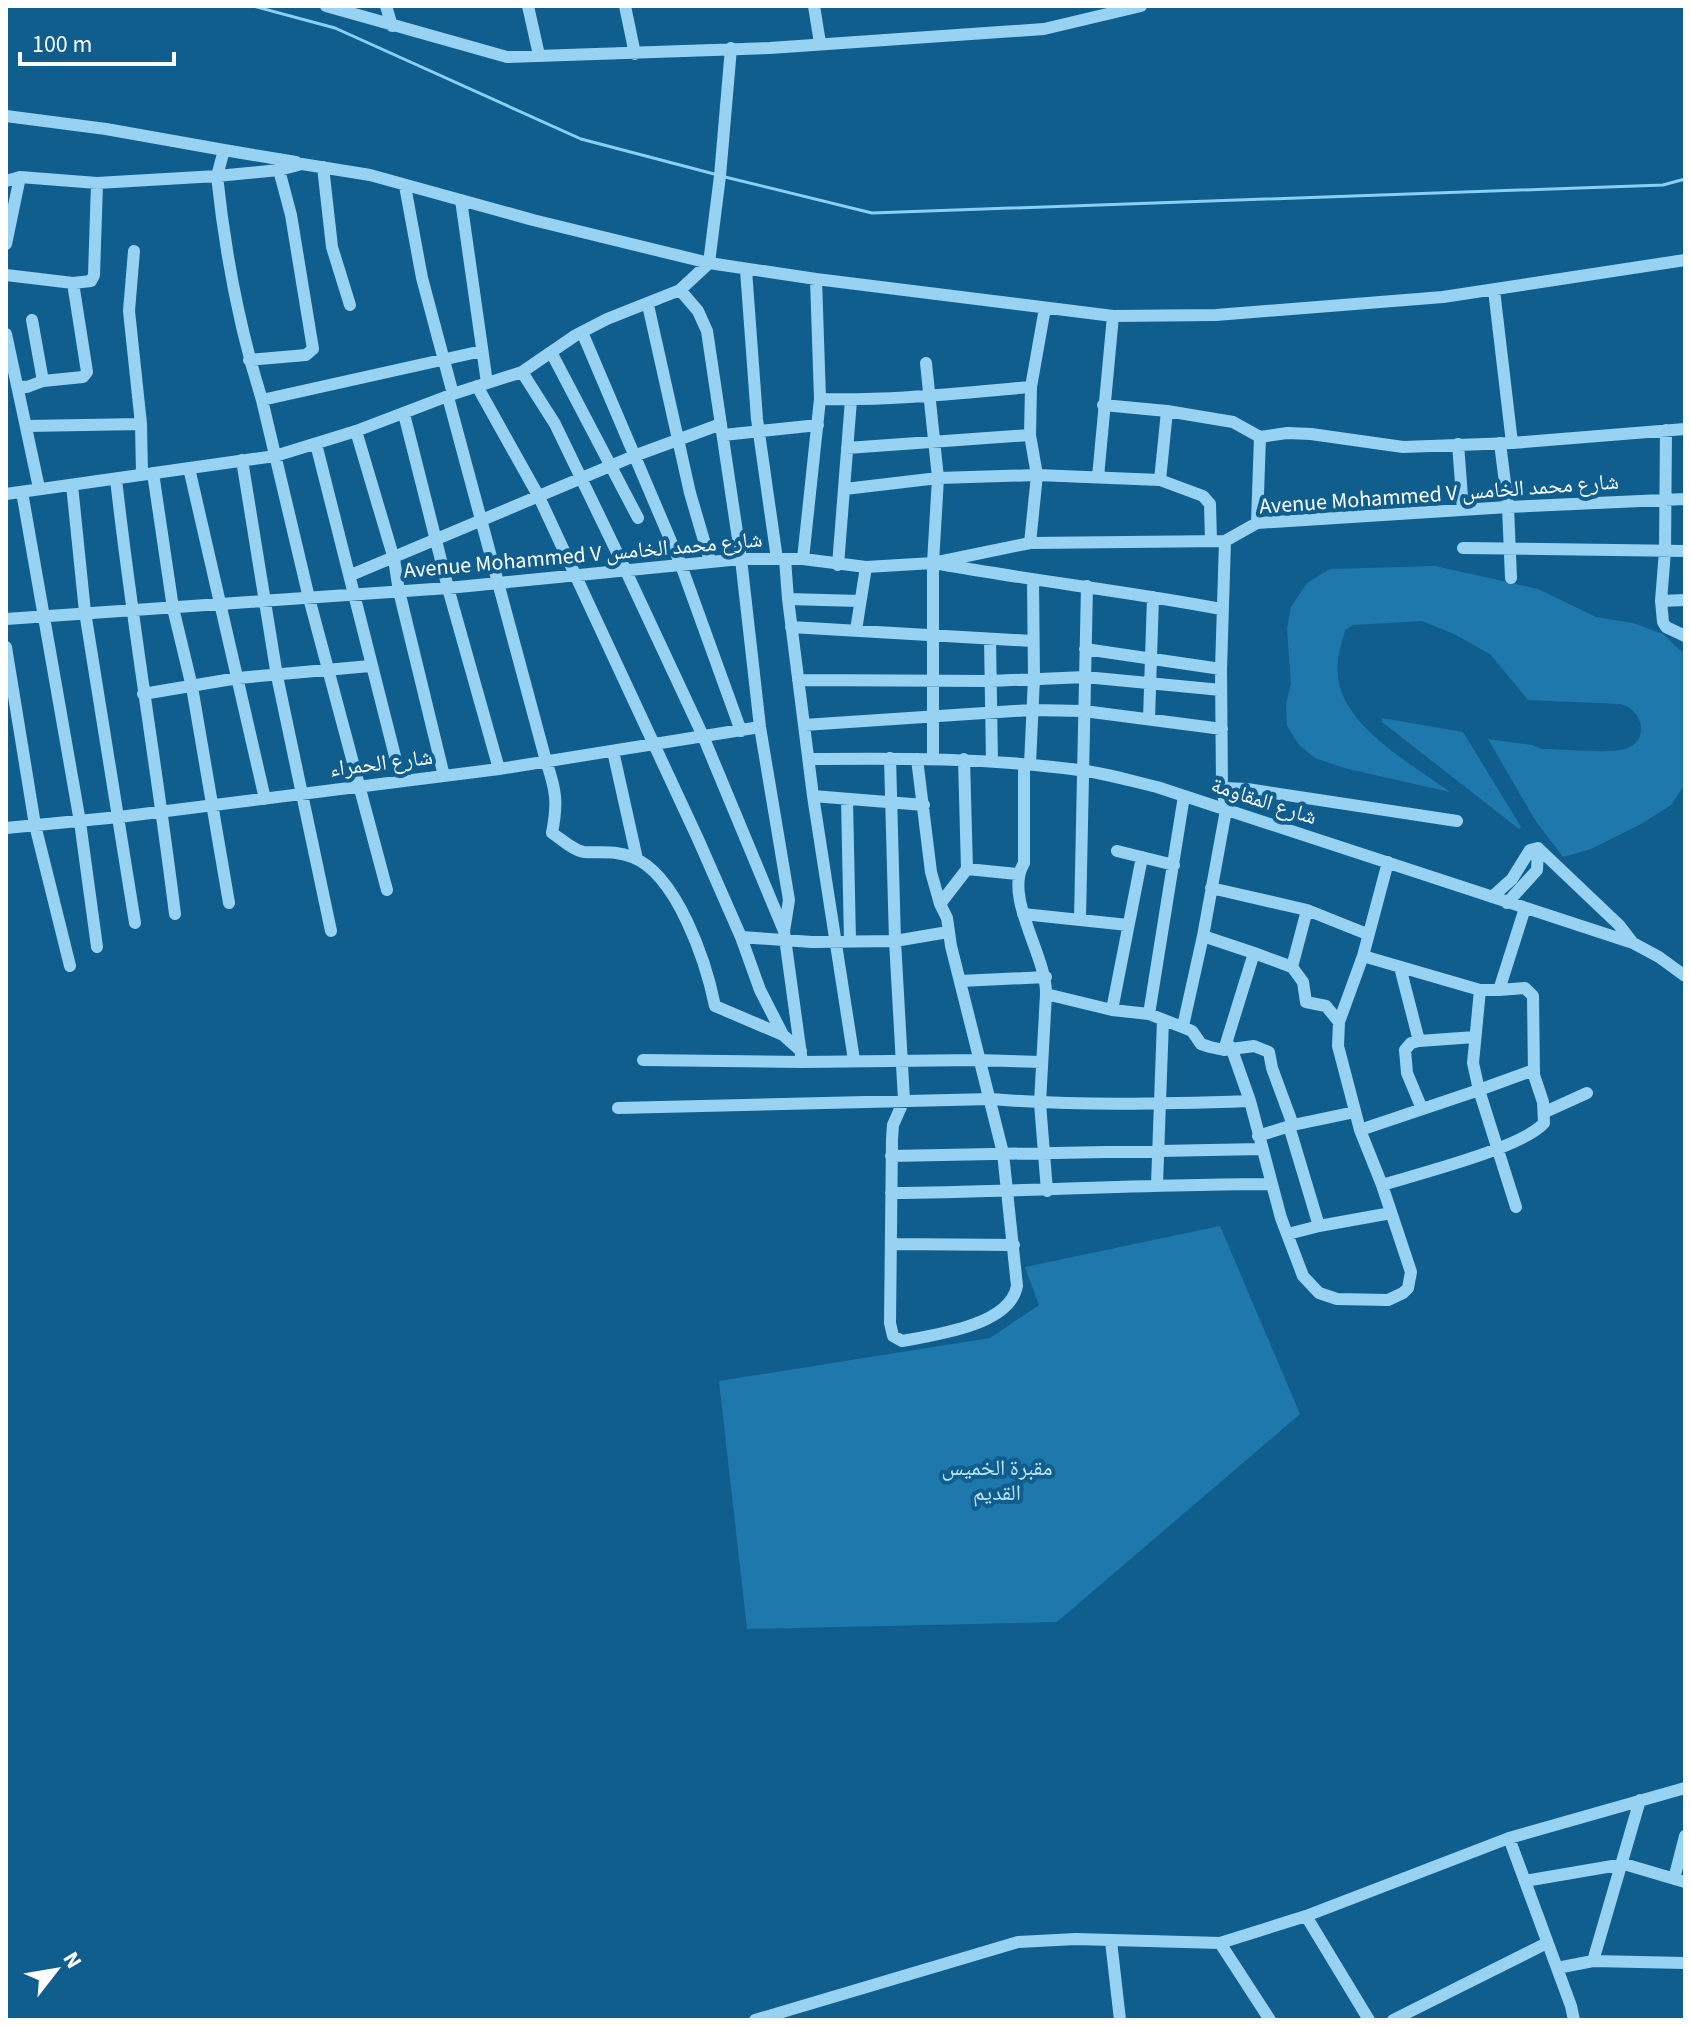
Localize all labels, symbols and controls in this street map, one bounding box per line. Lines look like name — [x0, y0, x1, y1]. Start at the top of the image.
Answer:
scale bar — [20, 16, 174, 66]
text: 100 m — [32, 27, 92, 62]
street label: Avenue Mohammed V شارع محمد الخامس — [1258, 465, 1620, 523]
street label: Avenue Mohammed V شارع محمد الخامس — [402, 523, 764, 587]
street label: شارع الحمراء — [328, 741, 434, 785]
street label: شارع المقاومة — [1207, 769, 1321, 833]
park label: مقبرة الخميس القديم — [941, 1452, 1053, 1509]
north arrow — [16, 1930, 96, 2010]
text: N — [55, 1946, 90, 1975]

